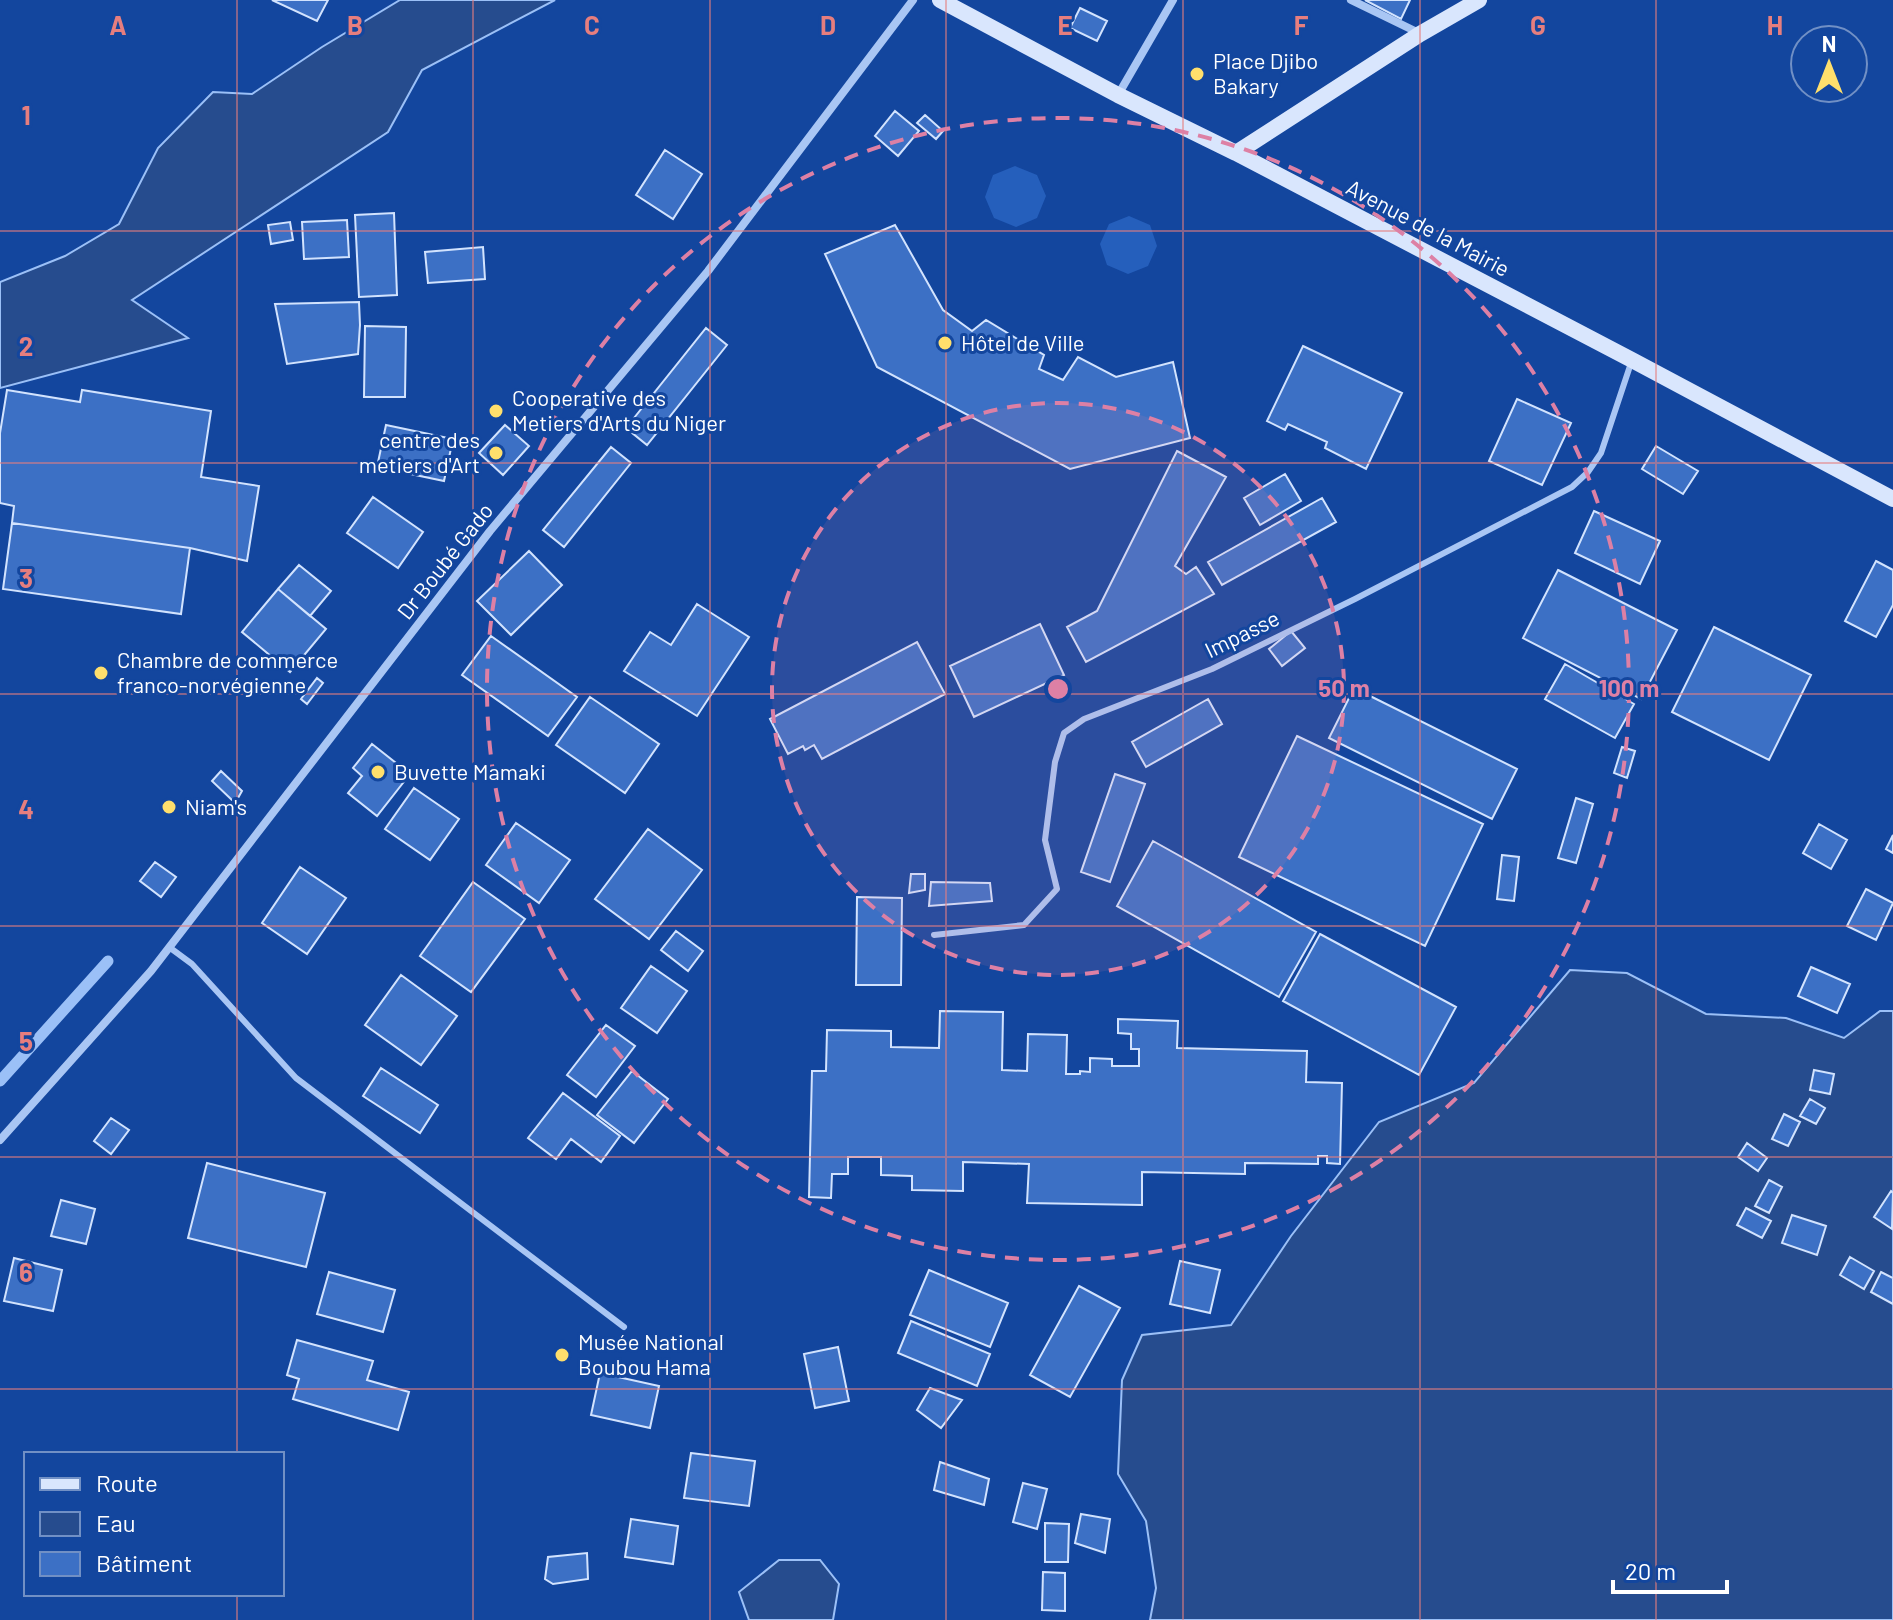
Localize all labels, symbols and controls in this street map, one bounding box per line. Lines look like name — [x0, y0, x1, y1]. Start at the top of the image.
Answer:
text: A — [109, 9, 127, 40]
text: B — [347, 9, 363, 40]
text: C — [584, 9, 600, 40]
text: D — [820, 9, 836, 40]
text: E — [1057, 9, 1073, 40]
text: F — [1294, 9, 1309, 40]
text: G — [1530, 9, 1546, 40]
text: H — [1767, 9, 1783, 40]
north arrow — [1789, 24, 1869, 104]
text: N — [1822, 30, 1836, 56]
place label: Place Djibo Bakary — [1213, 47, 1318, 98]
marker: Place Djibo Bakary — [1188, 65, 1206, 83]
text: 1 — [21, 99, 31, 130]
street label: Avenue de la Mairie — [1342, 173, 1515, 281]
place label: Hôtel de Ville — [961, 329, 1084, 355]
text: 2 — [19, 330, 33, 361]
marker: Hôtel de Ville — [936, 334, 954, 352]
place label: Cooperative des Metiers d'Arts du Niger — [512, 384, 726, 435]
marker: Cooperative des Metiers d'Arts du Niger — [487, 402, 505, 420]
place label: centre des metiers d'Art — [359, 426, 480, 477]
marker: centre des metiers d'Art — [487, 444, 505, 462]
street label: Dr Boubé Gado — [391, 497, 498, 624]
text: 3 — [19, 562, 33, 593]
street label: Impasse — [1200, 604, 1283, 662]
place label: Chambre de commerce franco-norvégienne — [117, 646, 338, 697]
marker: Chambre de commerce franco-norvégienne — [92, 664, 110, 682]
text: 50 m — [1318, 673, 1370, 702]
text: 100 m — [1599, 673, 1659, 702]
centre of rings — [1044, 675, 1072, 703]
place label: Buvette Mamaki — [394, 758, 546, 784]
marker: Buvette Mamaki — [369, 763, 387, 781]
text: 4 — [18, 793, 34, 824]
place label: Niam's — [185, 793, 247, 819]
marker: Niam's — [160, 798, 178, 816]
text: 5 — [19, 1025, 33, 1056]
text: 6 — [19, 1256, 33, 1287]
place label: Musée National Boubou Hama — [578, 1328, 724, 1379]
marker: Musée National Boubou Hama — [553, 1346, 571, 1364]
legend — [24, 1452, 284, 1596]
text: Route — [96, 1468, 158, 1497]
text: Eau — [96, 1508, 136, 1537]
scale bar — [1613, 1544, 1727, 1594]
text: Bâtiment — [96, 1548, 192, 1577]
text: 20 m — [1625, 1556, 1676, 1585]

